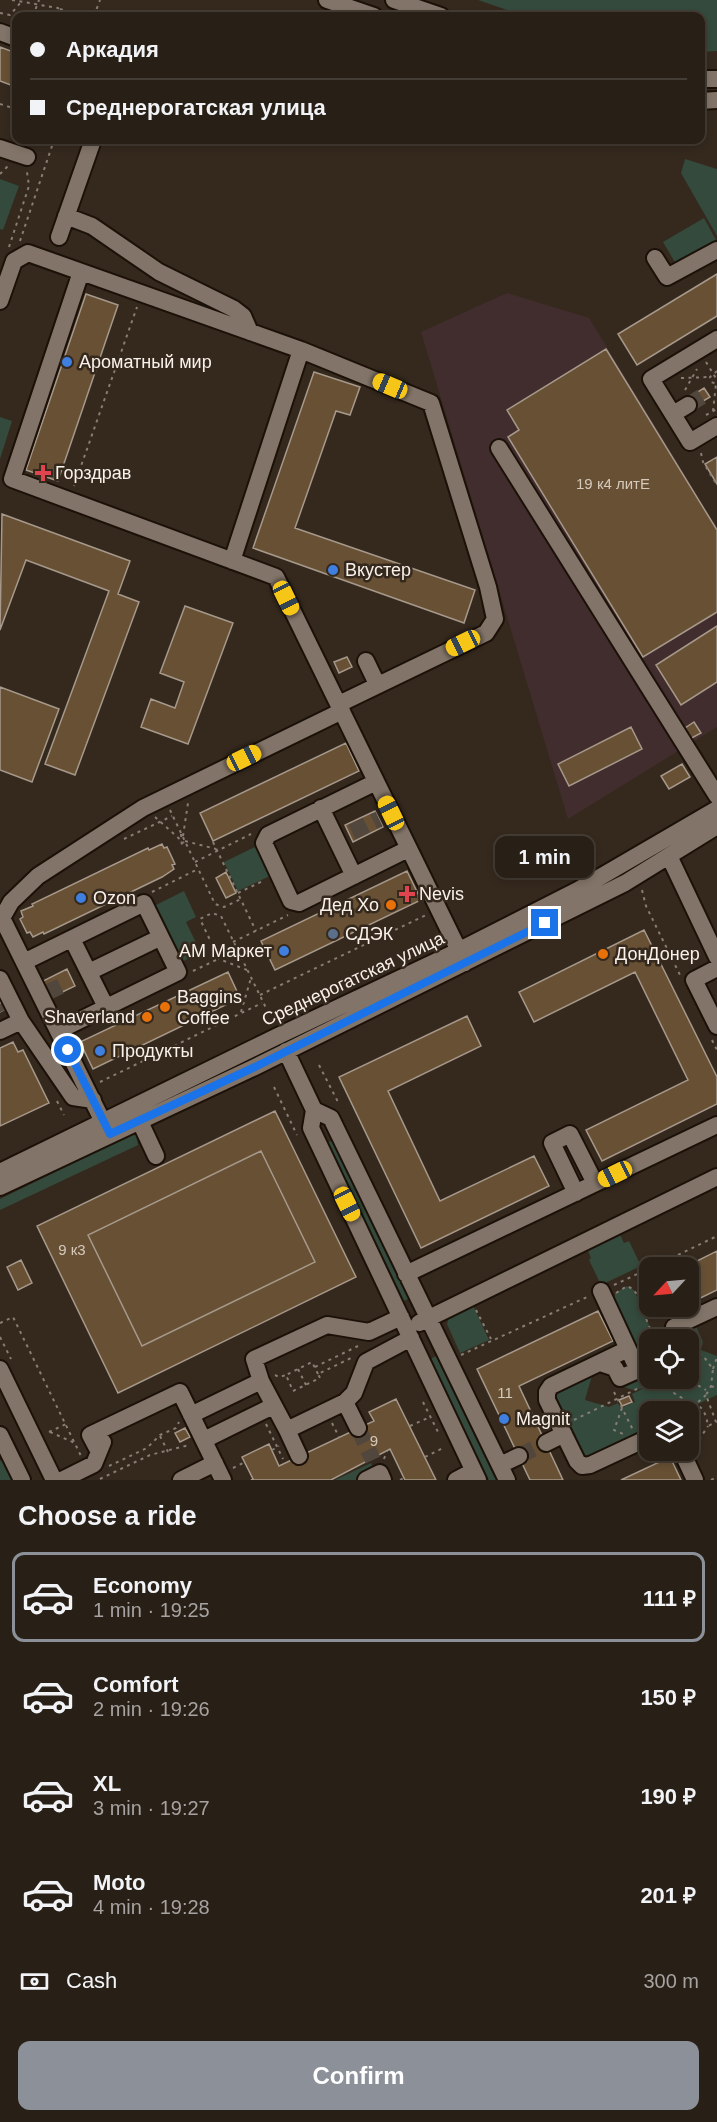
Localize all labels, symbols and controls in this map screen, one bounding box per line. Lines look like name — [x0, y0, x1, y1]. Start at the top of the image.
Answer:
text: Аркадия — [66, 37, 159, 62]
text: Среднерогатская улица — [66, 95, 326, 120]
place label: Ароматный мир — [79, 352, 212, 372]
marker: Ароматный мир — [60, 355, 74, 369]
car — [370, 371, 410, 401]
place label: Горздрав — [55, 463, 131, 483]
marker: Горздрав — [36, 466, 50, 480]
house number: 19 к4 литЕ — [576, 475, 650, 492]
place label: Вкустер — [345, 560, 411, 580]
marker: Вкустер — [326, 563, 340, 577]
car — [270, 578, 302, 618]
car — [443, 627, 483, 659]
car — [224, 742, 264, 774]
car — [375, 793, 407, 833]
callout: 1 min — [496, 836, 594, 878]
text: 1 min — [518, 846, 571, 868]
place label: Nevis — [419, 884, 464, 904]
marker: Nevis — [400, 887, 414, 901]
place label: Ozon — [93, 888, 136, 908]
marker: Ozon — [74, 891, 88, 905]
place label: Дед Хо — [320, 895, 379, 915]
marker: Дед Хо — [384, 898, 398, 912]
route end — [531, 909, 558, 936]
place label: СДЭК — [345, 924, 394, 944]
marker: СДЭК — [326, 927, 340, 941]
street label: Среднерогатская улица — [259, 928, 448, 1030]
place label: АМ Маркет — [179, 941, 272, 961]
marker: АМ Маркет — [277, 944, 291, 958]
place label: ДонДонер — [615, 944, 700, 964]
marker: ДонДонер — [596, 947, 610, 961]
place label: Baggins Coffee — [177, 987, 242, 1028]
marker: Baggins Coffee — [158, 1000, 172, 1014]
place label: Shaverland — [44, 1007, 135, 1027]
marker: Shaverland — [140, 1010, 154, 1024]
route start — [54, 1036, 81, 1063]
place label: Продукты — [112, 1041, 193, 1061]
marker: Продукты — [93, 1044, 107, 1058]
car — [595, 1158, 635, 1190]
car — [331, 1184, 363, 1224]
house number: 9 к3 — [58, 1241, 86, 1258]
north arrow — [639, 1257, 699, 1317]
map controls — [639, 1257, 699, 1461]
button: locate — [639, 1329, 699, 1389]
house number: 11 — [497, 1384, 513, 1401]
button: layers — [639, 1401, 699, 1461]
place label: Magnit — [516, 1409, 570, 1429]
marker: Magnit — [497, 1412, 511, 1426]
house number: 9 — [370, 1432, 378, 1449]
text: Choose a ride — [18, 1501, 197, 1531]
icon: car — [21, 1570, 75, 1624]
text: Economy — [93, 1573, 192, 1598]
text: 111 ₽ — [643, 1586, 696, 1611]
text: 1 min · 19:25 — [93, 1599, 210, 1621]
icon: car — [21, 1669, 75, 1723]
text: Comfort — [93, 1672, 179, 1697]
text: 150 ₽ — [640, 1685, 696, 1710]
text: 2 min · 19:26 — [93, 1698, 210, 1720]
icon: car — [21, 1768, 75, 1822]
text: XL — [93, 1771, 121, 1796]
text: 190 ₽ — [640, 1784, 696, 1809]
text: 3 min · 19:27 — [93, 1797, 210, 1819]
icon: car — [21, 1867, 75, 1921]
text: Moto — [93, 1870, 146, 1895]
text: 201 ₽ — [640, 1883, 696, 1908]
text: 4 min · 19:28 — [93, 1896, 210, 1918]
icon: cash — [18, 1965, 51, 1998]
text: Cash — [66, 1968, 117, 1993]
text: 300 m — [643, 1970, 699, 1992]
button: Confirm — [18, 2041, 699, 2110]

